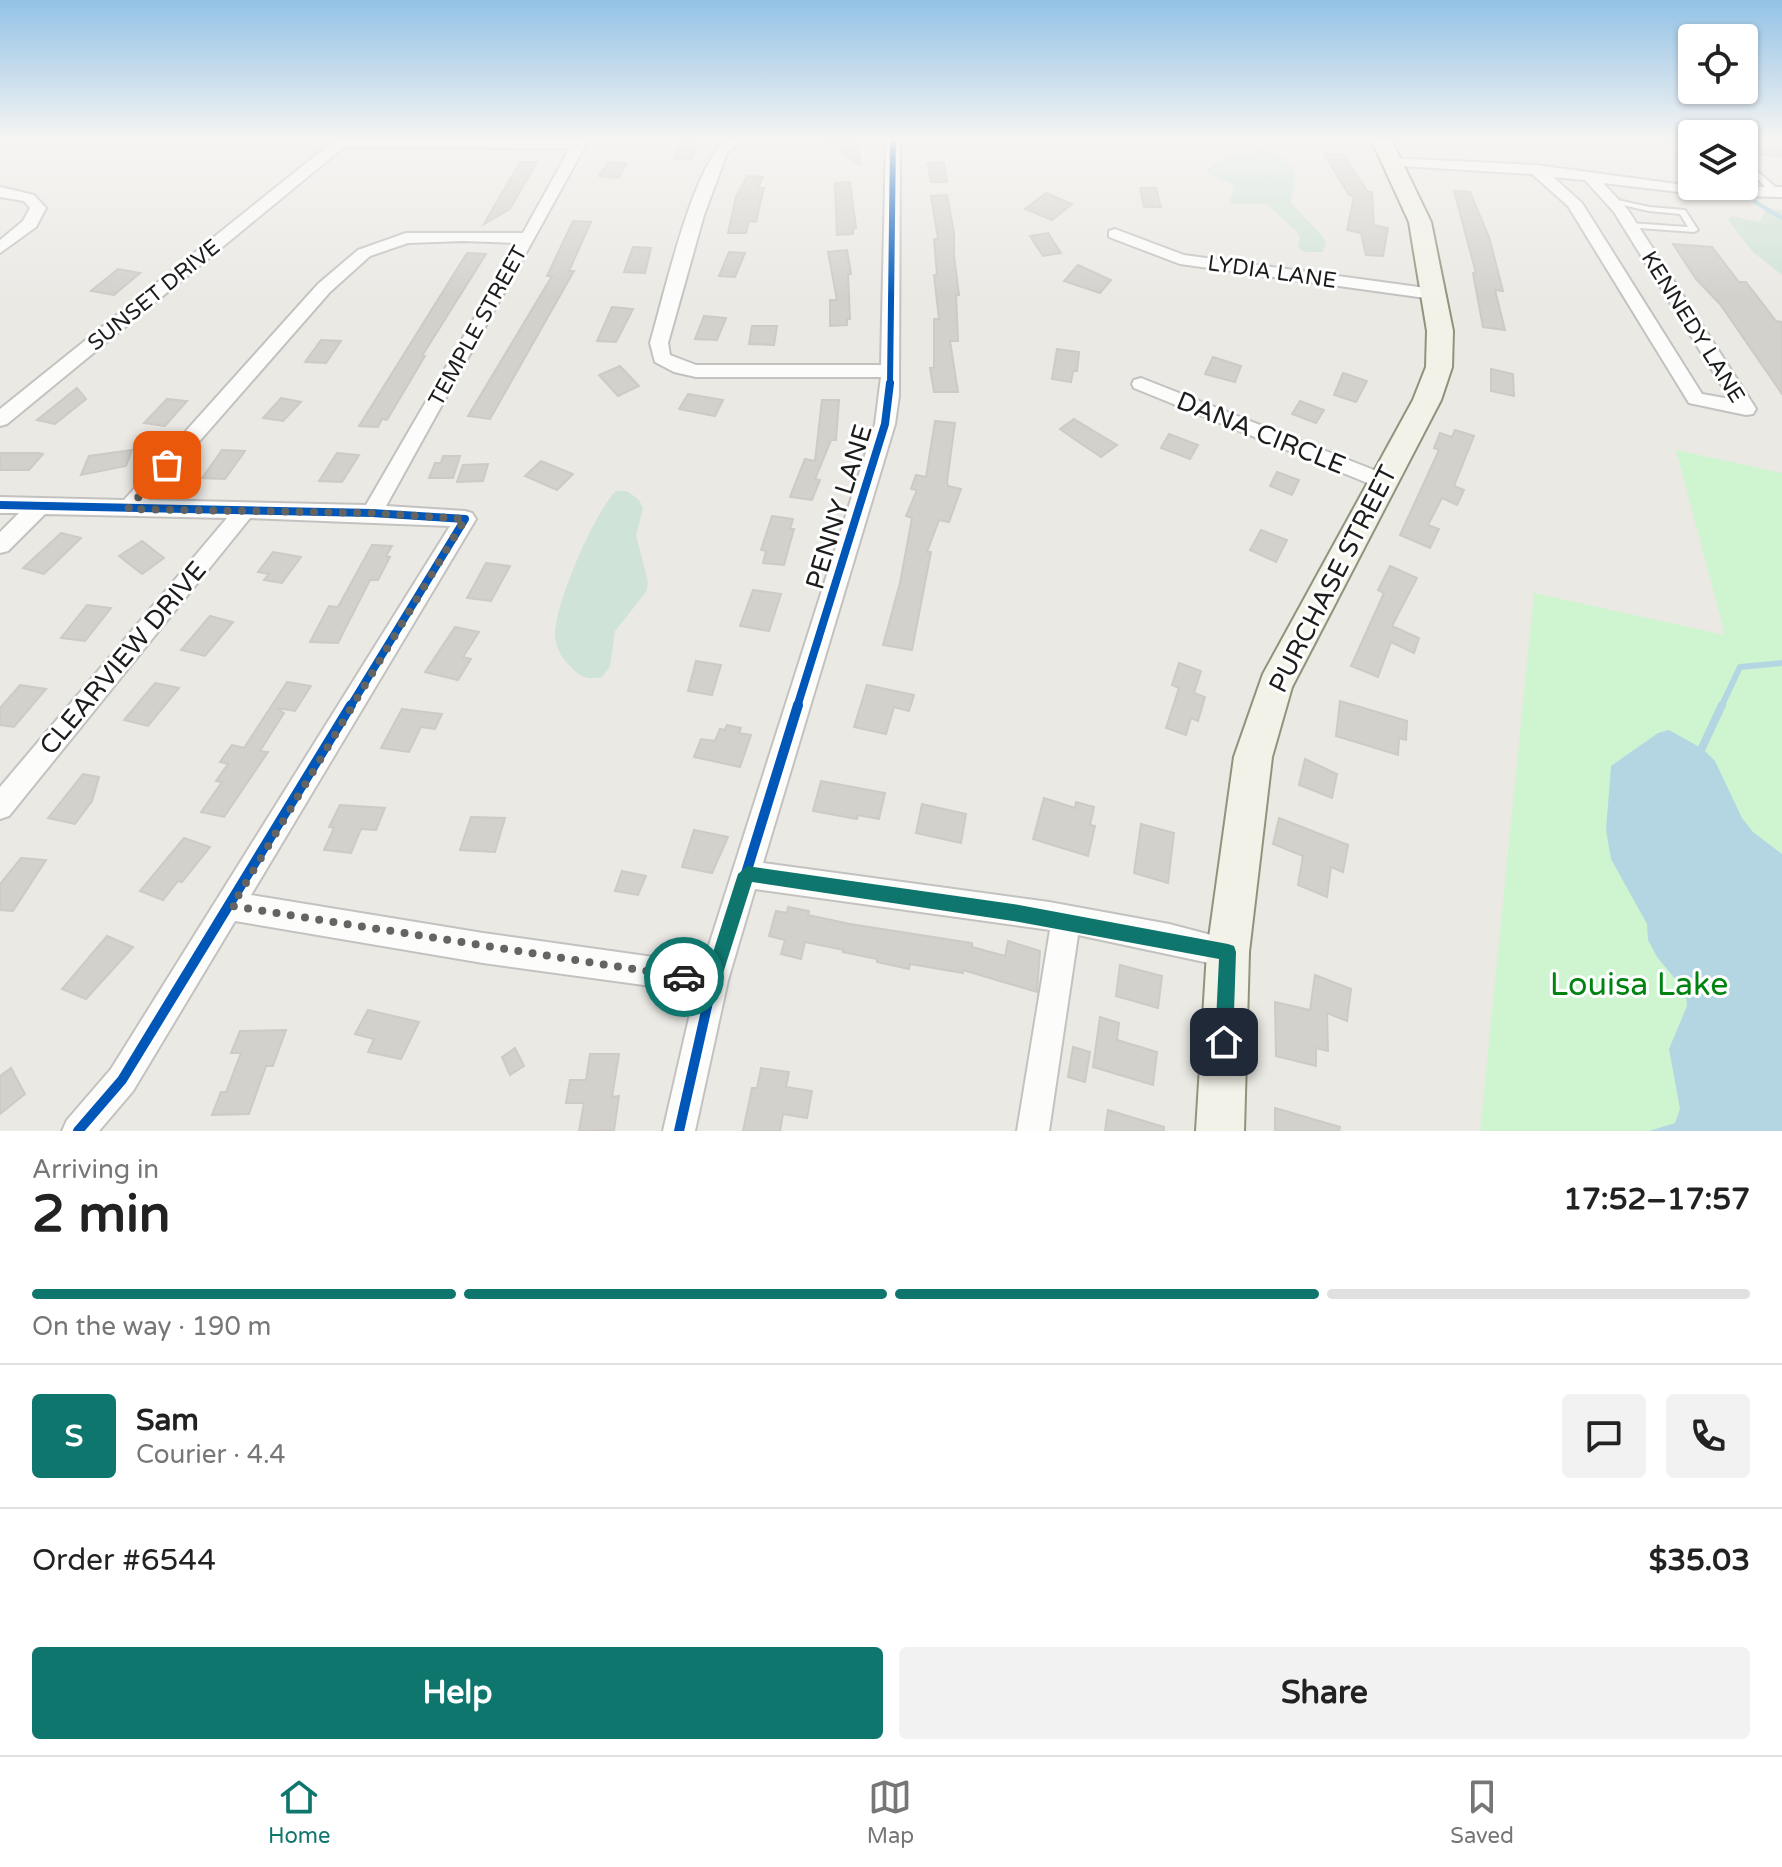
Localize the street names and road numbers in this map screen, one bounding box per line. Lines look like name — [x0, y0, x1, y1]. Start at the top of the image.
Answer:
street label: SUNSET DRIVE — [83, 234, 225, 356]
street label: TEMPLE STREET — [423, 241, 533, 411]
street label: KENNEDY LANE — [1636, 246, 1750, 408]
street label: LYDIA LANE — [1206, 250, 1338, 294]
street label: DANA CIRCLE — [1172, 385, 1350, 481]
street label: PENNY LANE — [799, 421, 879, 593]
street label: PURCHASE STREET — [1262, 460, 1404, 698]
street label: CLEARVIEW DRIVE — [33, 555, 213, 761]

